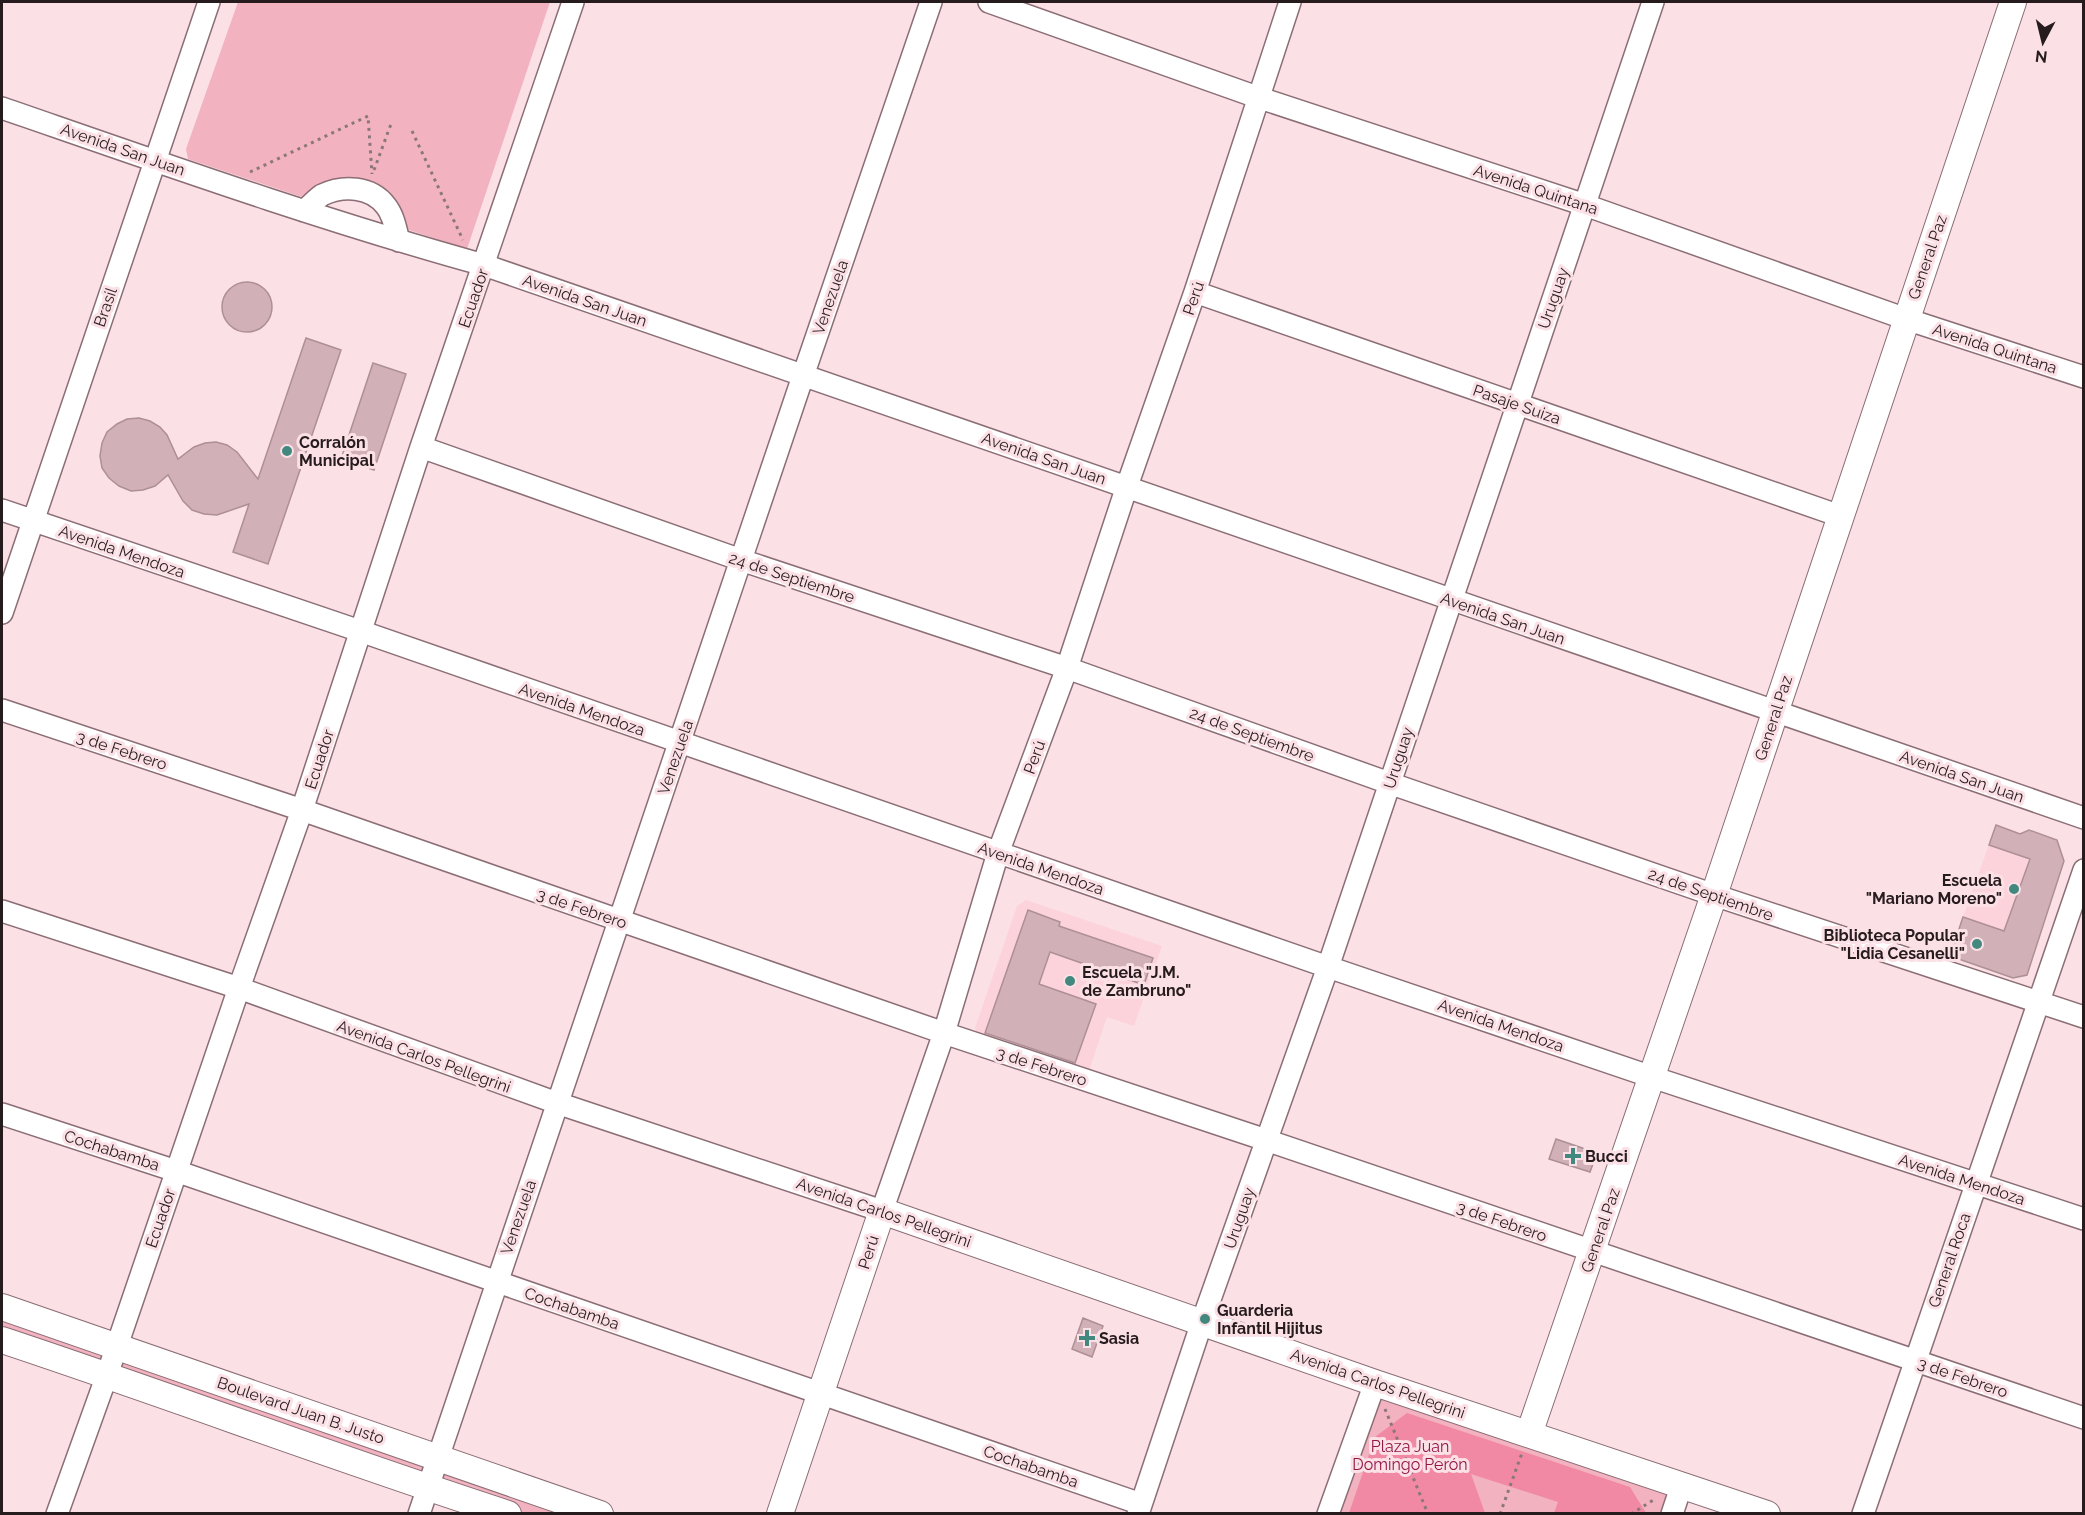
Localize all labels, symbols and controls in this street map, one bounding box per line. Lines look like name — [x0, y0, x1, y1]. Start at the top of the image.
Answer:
north arrow — [2013, 12, 2073, 72]
text: N — [2034, 46, 2048, 67]
street label: Avenida San Juan — [58, 119, 187, 180]
street label: Avenida Quintana — [1471, 160, 1601, 219]
street label: General Paz — [1904, 212, 1951, 302]
street label: Venezuela — [809, 257, 852, 337]
street label: Uruguay — [1534, 265, 1573, 331]
street label: Ecuador — [454, 266, 493, 330]
street label: Avenida San Juan — [520, 270, 649, 331]
street label: Perú — [1179, 279, 1208, 317]
street label: Brasil — [90, 284, 121, 329]
street label: Avenida Quintana — [1930, 319, 2060, 378]
street label: Pasaje Suiza — [1471, 381, 1563, 428]
street label: Avenida San Juan — [979, 428, 1108, 489]
place label: Corralón Municipal — [299, 433, 375, 470]
marker: Corralón Municipal — [280, 444, 294, 458]
street label: Avenida Mendoza — [56, 521, 187, 582]
street label: 24 de Septiembre — [727, 548, 857, 607]
street label: Avenida San Juan — [1438, 588, 1567, 649]
street label: General Paz — [1751, 673, 1796, 763]
street label: Avenida Mendoza — [516, 679, 647, 740]
street label: 24 de Septiembre — [1187, 703, 1317, 766]
street label: Venezuela — [654, 717, 697, 797]
street label: Uruguay — [1380, 725, 1417, 791]
street label: 3 de Febrero — [74, 727, 169, 774]
street label: Ecuador — [301, 727, 338, 791]
street label: Perú — [1020, 738, 1049, 777]
street label: Avenida San Juan — [1897, 746, 2026, 807]
street label: Avenida Mendoza — [975, 838, 1106, 899]
street label: 24 de Septiembre — [1646, 864, 1776, 925]
place label: Escuela "Mariano Moreno" — [1866, 871, 2002, 908]
marker: Escuela "Mariano Moreno" — [2007, 882, 2021, 896]
street label: 3 de Febrero — [534, 884, 629, 933]
place label: Biblioteca Popular "Lidia Cesanelli" — [1824, 926, 1965, 963]
marker: Biblioteca Popular "Lidia Cesanelli" — [1970, 937, 1984, 951]
place label: Escuela "J.M. de Zambruno" — [1082, 963, 1191, 1000]
marker: Escuela "J.M. de Zambruno" — [1063, 974, 1077, 988]
street label: Avenida Mendoza — [1435, 995, 1566, 1056]
street label: Avenida Carlos Pellegrini — [334, 1016, 513, 1097]
street label: 3 de Febrero — [994, 1043, 1089, 1090]
street label: Cochabamba — [62, 1126, 162, 1175]
place label: Bucci — [1585, 1147, 1628, 1166]
marker: Bucci — [1566, 1149, 1580, 1163]
street label: Avenida Mendoza — [1896, 1150, 2028, 1209]
street label: Avenida Carlos Pellegrini — [794, 1174, 974, 1251]
street label: Venezuela — [497, 1177, 540, 1257]
street label: Uruguay — [1220, 1185, 1259, 1251]
street label: General Paz — [1577, 1185, 1624, 1275]
street label: Ecuador — [141, 1186, 180, 1250]
street label: 3 de Febrero — [1454, 1197, 1549, 1246]
street label: General Roca — [1924, 1210, 1975, 1310]
street label: Perú — [854, 1233, 883, 1271]
street label: Cochabamba — [522, 1283, 622, 1334]
place label: Guarderia Infantil Hijitus — [1217, 1301, 1323, 1338]
marker: Guarderia Infantil Hijitus — [1198, 1312, 1212, 1326]
place label: Sasia — [1099, 1329, 1139, 1348]
marker: Sasia — [1080, 1331, 1094, 1345]
street label: Avenida Carlos Pellegrini — [1288, 1345, 1468, 1422]
street label: 3 de Febrero — [1915, 1353, 2010, 1402]
street label: Boulevard Juan B. Justo — [215, 1373, 387, 1448]
park label: Plaza Juan Domingo Perón — [1352, 1437, 1468, 1474]
street label: Cochabamba — [981, 1441, 1081, 1492]

